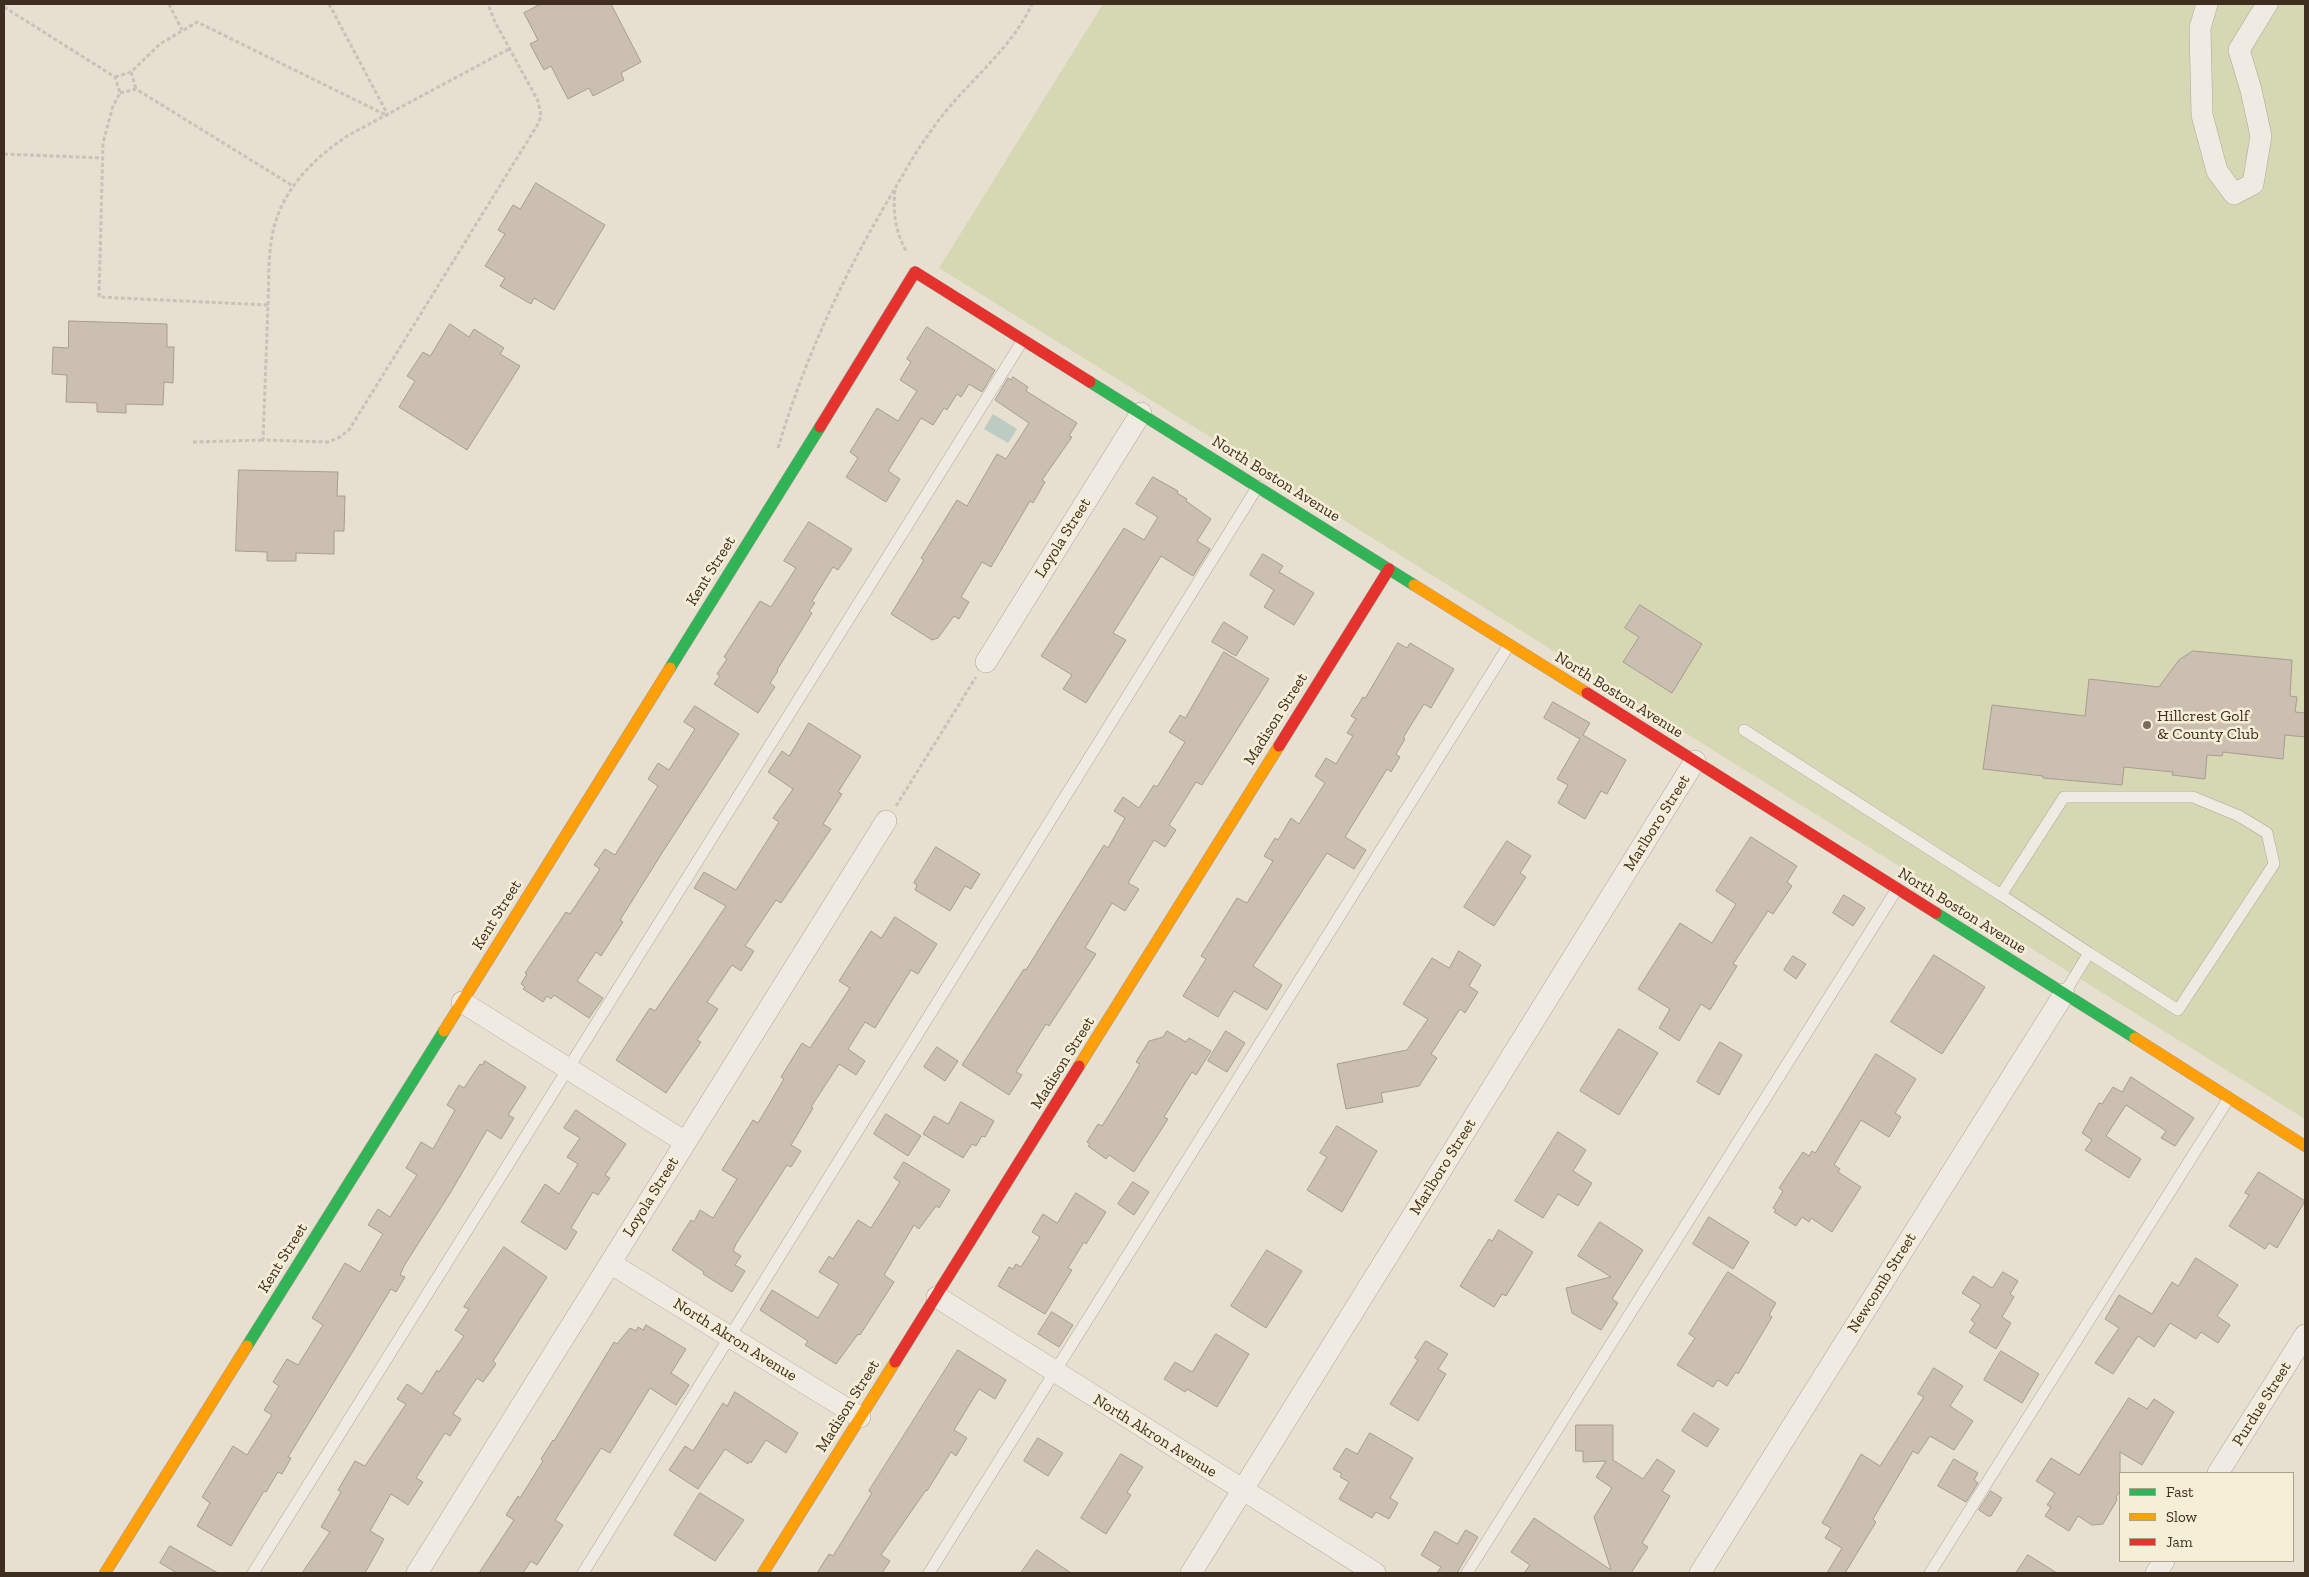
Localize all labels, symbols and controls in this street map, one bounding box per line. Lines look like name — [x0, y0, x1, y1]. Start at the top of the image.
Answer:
street label: North Boston Avenue — [1208, 432, 1344, 526]
street label: Loyola Street — [1031, 494, 1095, 582]
street label: Kent Street — [682, 533, 740, 609]
street label: North Boston Avenue — [1551, 648, 1687, 742]
street label: Madison Street — [1240, 669, 1312, 769]
place label: Hillcrest Golf & County Club — [2157, 706, 2259, 744]
marker: Hillcrest Golf & County Club — [2141, 719, 2153, 731]
street label: Marlboro Street — [1620, 771, 1694, 875]
street label: North Boston Avenue — [1894, 864, 2030, 958]
street label: Kent Street — [468, 877, 526, 953]
street label: Madison Street — [1027, 1013, 1099, 1113]
street label: Marlboro Street — [1406, 1115, 1480, 1219]
street label: Loyola Street — [619, 1153, 683, 1241]
street label: Kent Street — [254, 1220, 312, 1296]
street label: Newcomb Street — [1843, 1229, 1921, 1337]
street label: North Akron Avenue — [670, 1294, 800, 1386]
street label: Madison Street — [812, 1356, 884, 1456]
street label: Purdue Street — [2228, 1358, 2296, 1450]
street label: North Akron Avenue — [1090, 1390, 1220, 1482]
legend — [2119, 1472, 2294, 1562]
text: Fast — [2166, 1483, 2194, 1501]
text: Slow — [2166, 1508, 2197, 1526]
text: Jam — [2166, 1533, 2193, 1551]

